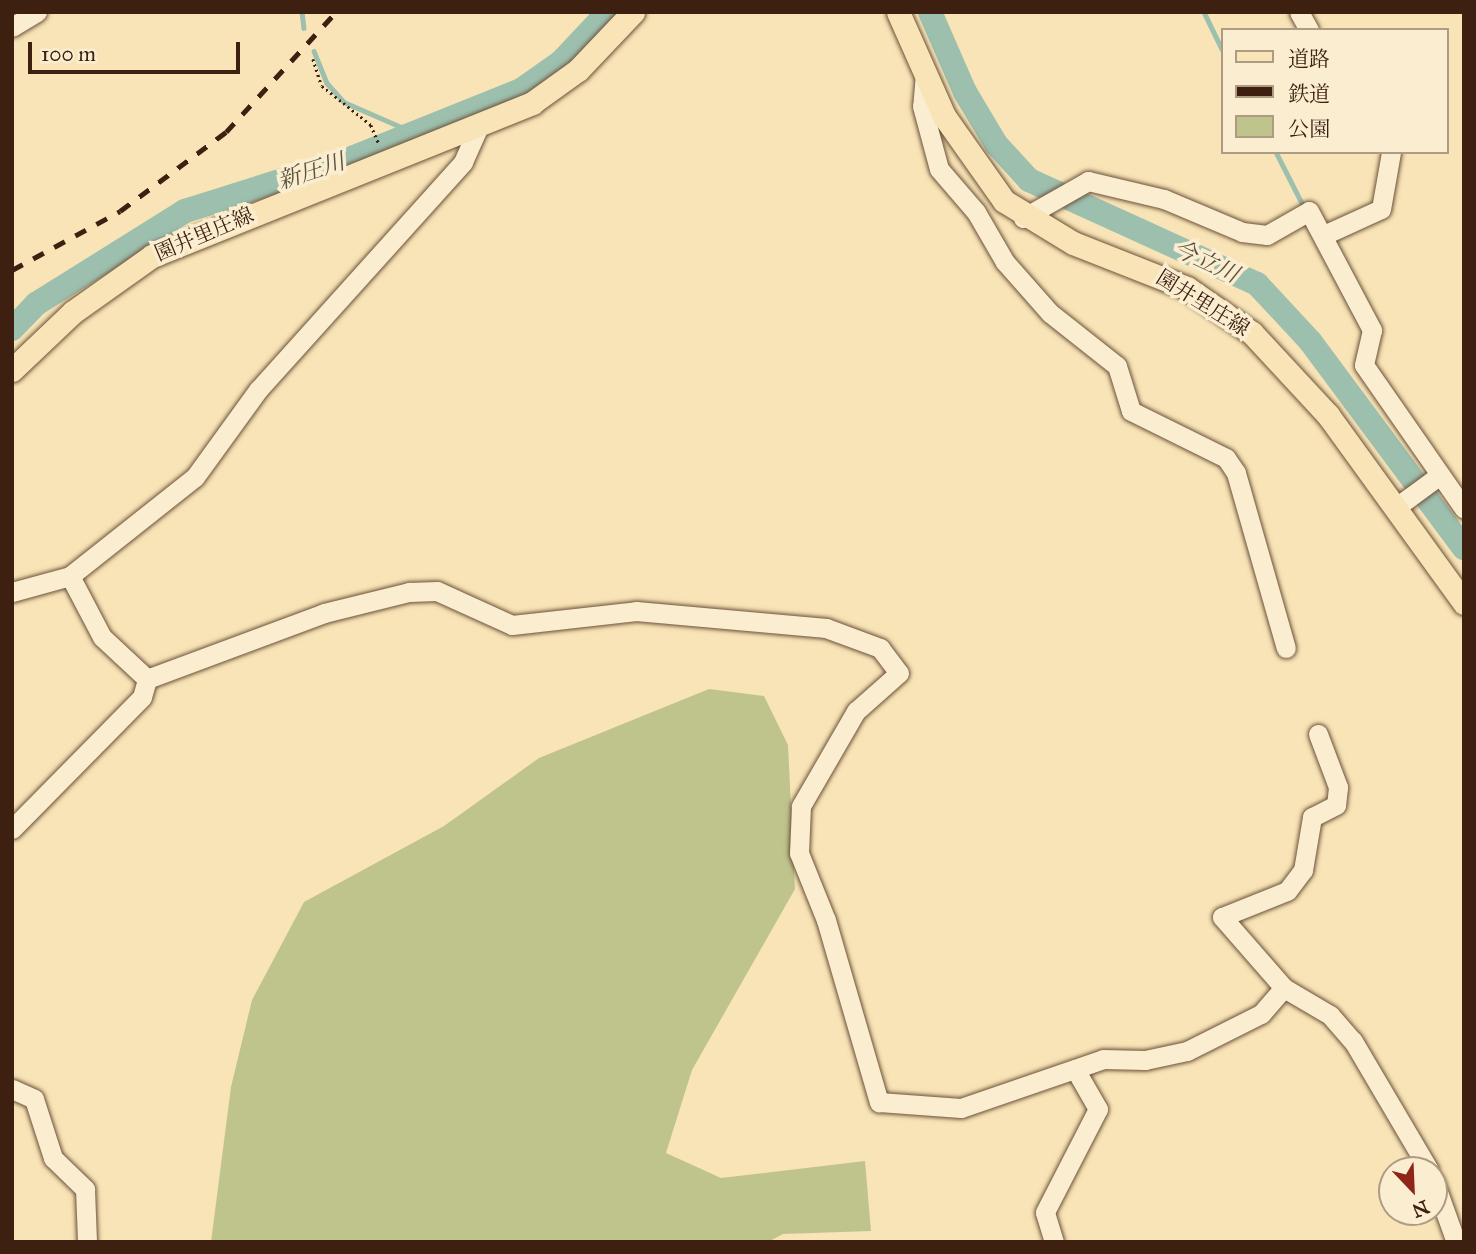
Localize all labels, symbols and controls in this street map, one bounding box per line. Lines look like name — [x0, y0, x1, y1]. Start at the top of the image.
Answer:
scale bar — [32, 28, 243, 72]
legend — [1220, 28, 1448, 154]
text: 100 m — [41, 41, 96, 67]
text: 道路 — [1288, 46, 1330, 72]
text: 鉄道 — [1288, 81, 1330, 107]
text: 公園 — [1288, 116, 1330, 142]
water label: 新圧川 — [274, 147, 348, 195]
street label: 園井里庄線 — [151, 202, 257, 266]
water label: 今立川 — [1169, 234, 1243, 288]
street label: 園井里庄線 — [1152, 264, 1254, 342]
north arrow — [1378, 1156, 1448, 1226]
text: N — [1409, 1195, 1433, 1223]

